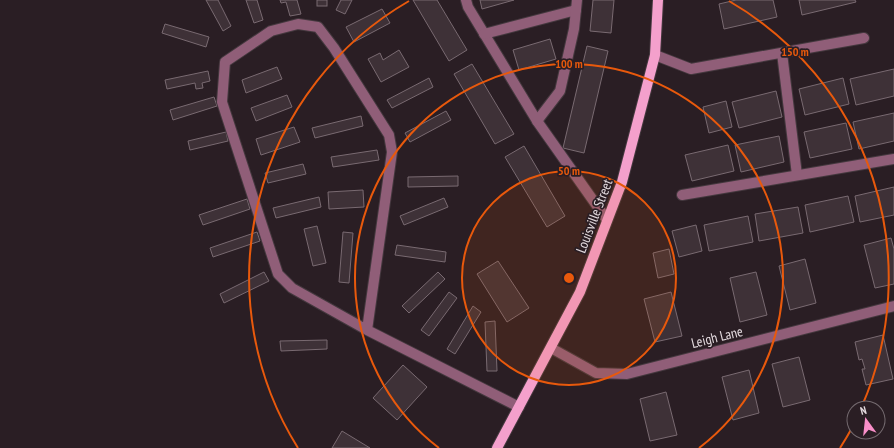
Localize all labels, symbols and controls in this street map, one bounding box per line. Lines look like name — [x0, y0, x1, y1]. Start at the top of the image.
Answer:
text: 150 m — [781, 44, 809, 59]
text: 100 m — [555, 56, 583, 71]
text: 50 m — [558, 163, 580, 178]
street label: Louisville Street — [572, 176, 616, 256]
centre of rings — [562, 271, 576, 285]
street label: Leigh Lane — [689, 322, 745, 352]
north arrow — [846, 400, 886, 440]
text: N — [859, 403, 868, 418]

